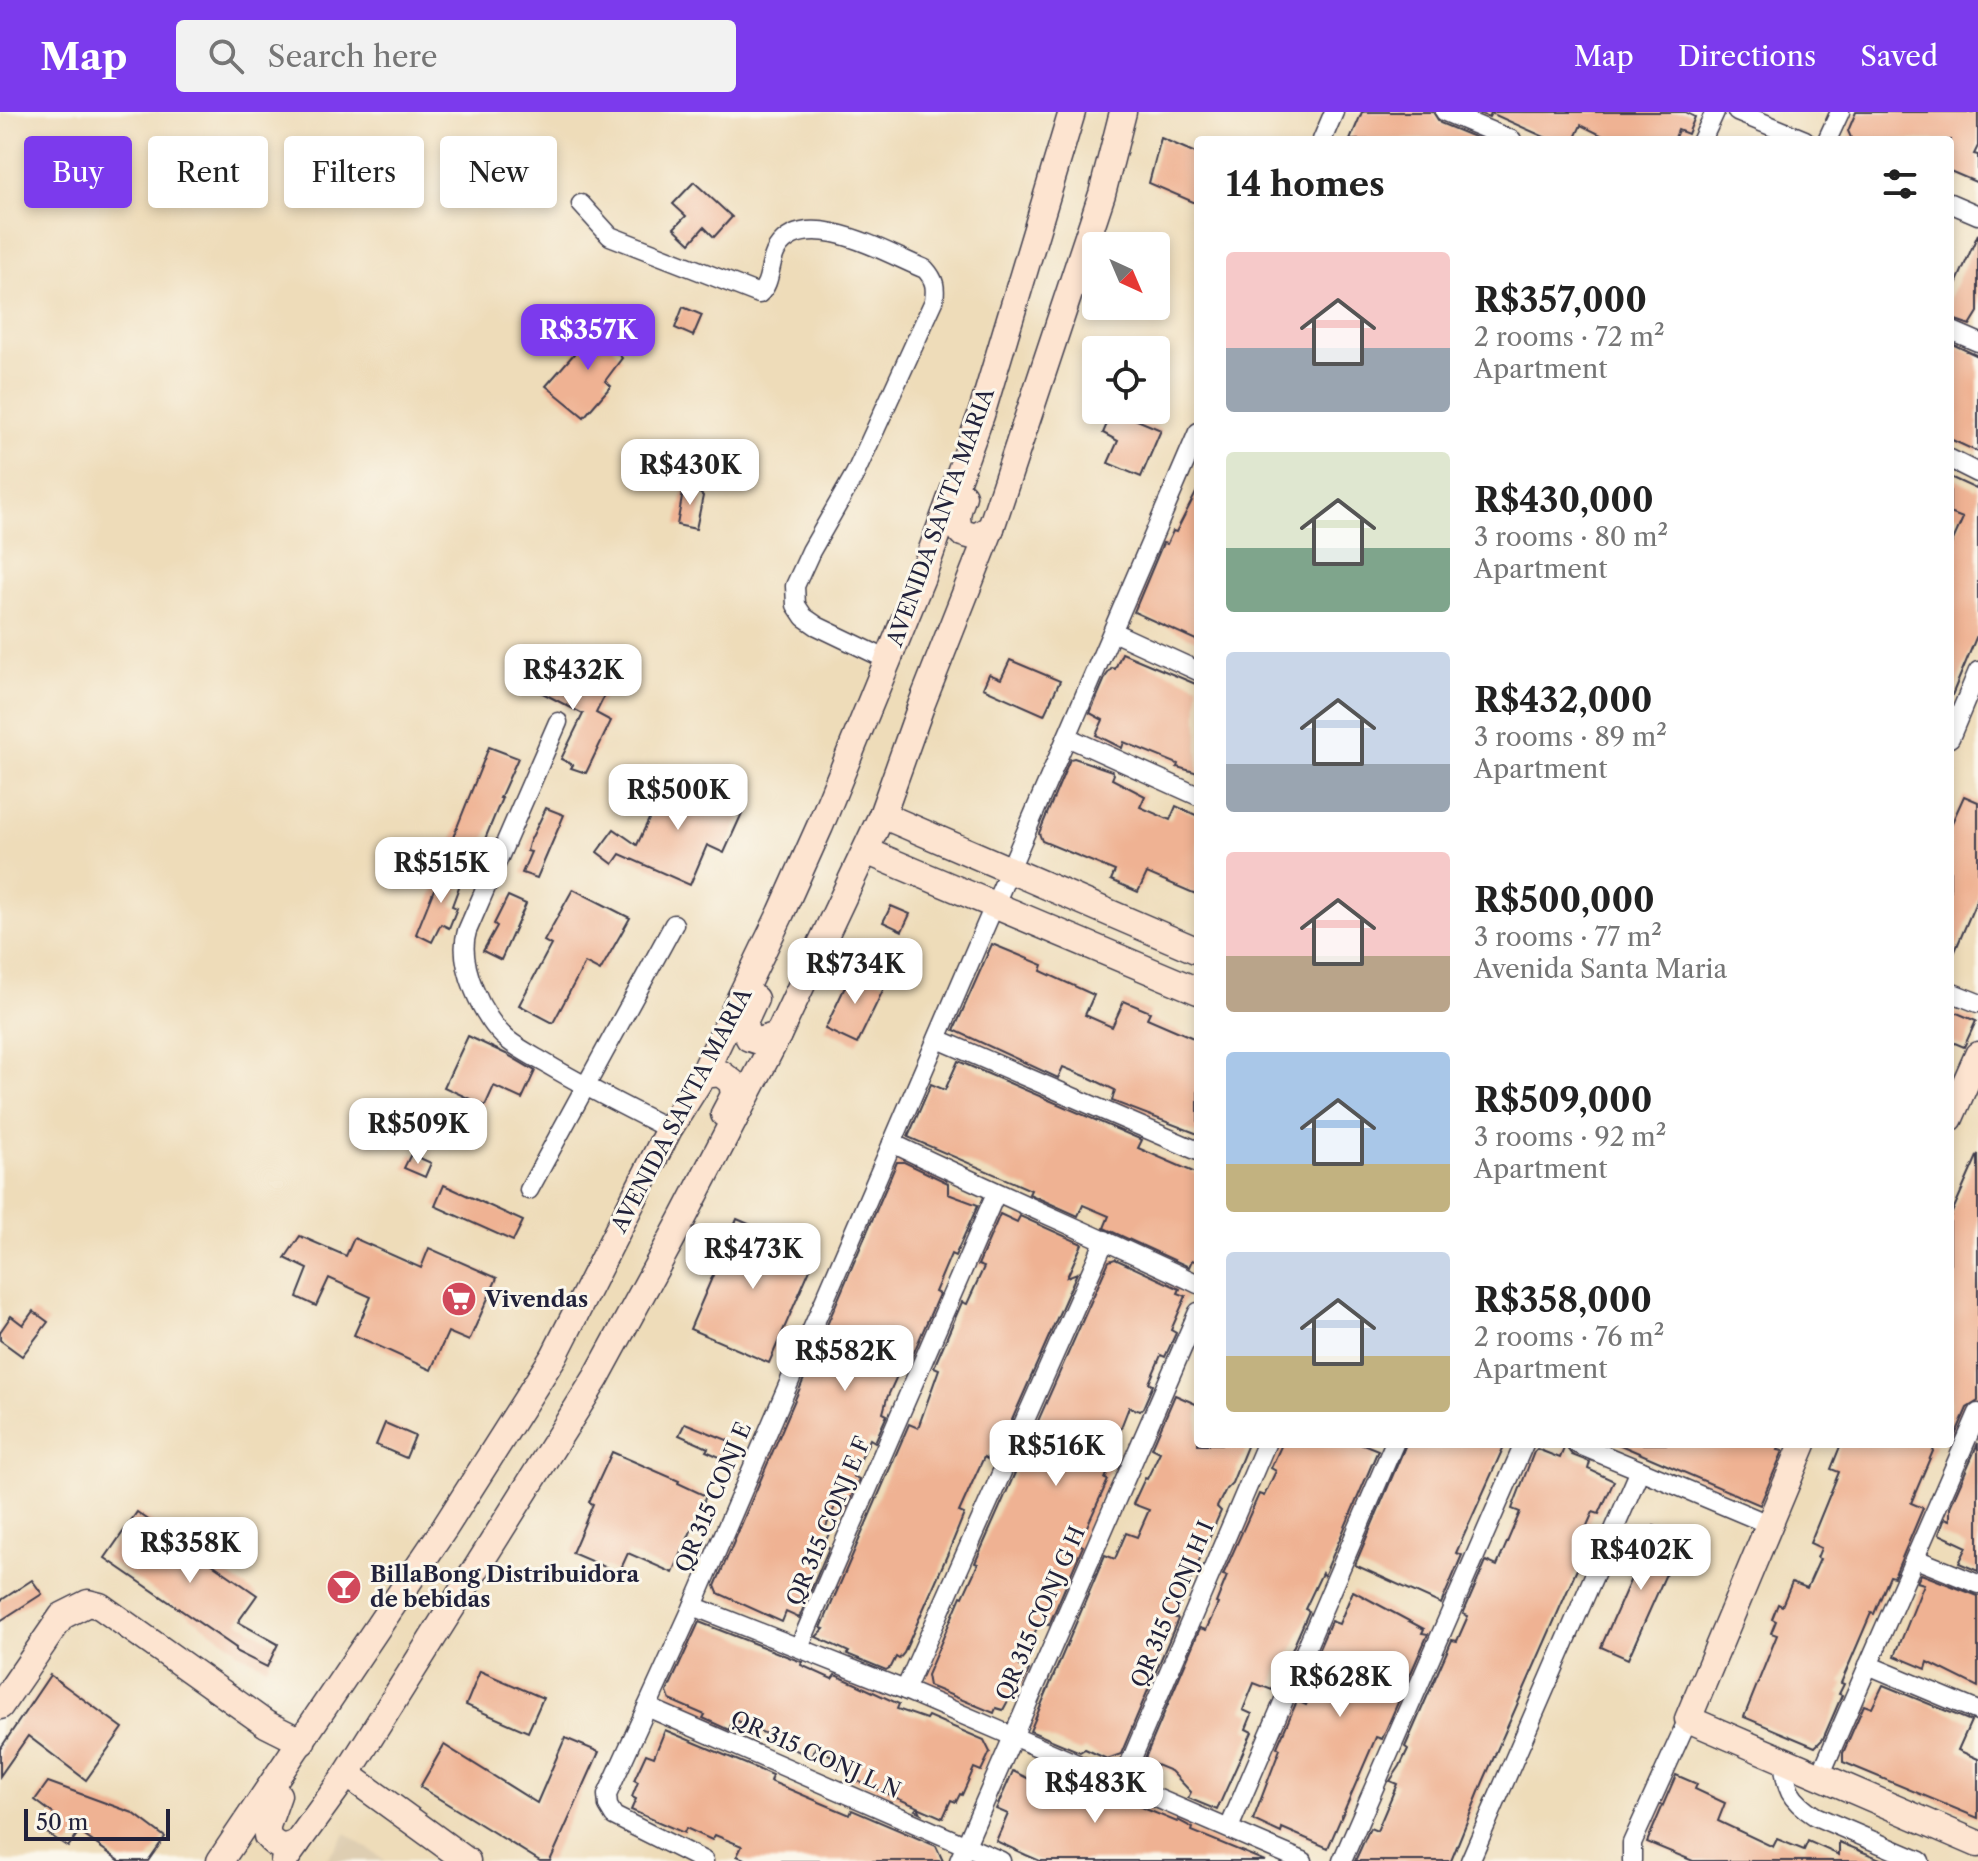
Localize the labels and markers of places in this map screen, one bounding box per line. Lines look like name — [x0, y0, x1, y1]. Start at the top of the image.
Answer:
pin: R$357K — [523, 304, 653, 372]
pin: R$430K — [625, 439, 755, 507]
pin: R$432K — [508, 644, 638, 712]
pin: R$500K — [613, 764, 743, 832]
pin: R$515K — [376, 837, 506, 905]
pin: R$734K — [790, 938, 920, 1006]
pin: R$509K — [353, 1098, 483, 1166]
pin: R$473K — [688, 1223, 818, 1291]
supermarket icon: Vivendas — [440, 1280, 478, 1318]
place label: Vivendas — [484, 1286, 588, 1313]
pin: R$582K — [780, 1325, 910, 1393]
pin: R$516K — [991, 1420, 1121, 1488]
pin: R$358K — [125, 1517, 255, 1585]
pin: R$402K — [1576, 1524, 1706, 1592]
place label: BillaBong Distribuidora de bebidas — [370, 1561, 640, 1613]
bar icon: BillaBong Distribuidora de bebidas — [325, 1568, 363, 1606]
pin: R$628K — [1275, 1651, 1405, 1719]
pin: R$483K — [1030, 1757, 1160, 1825]

